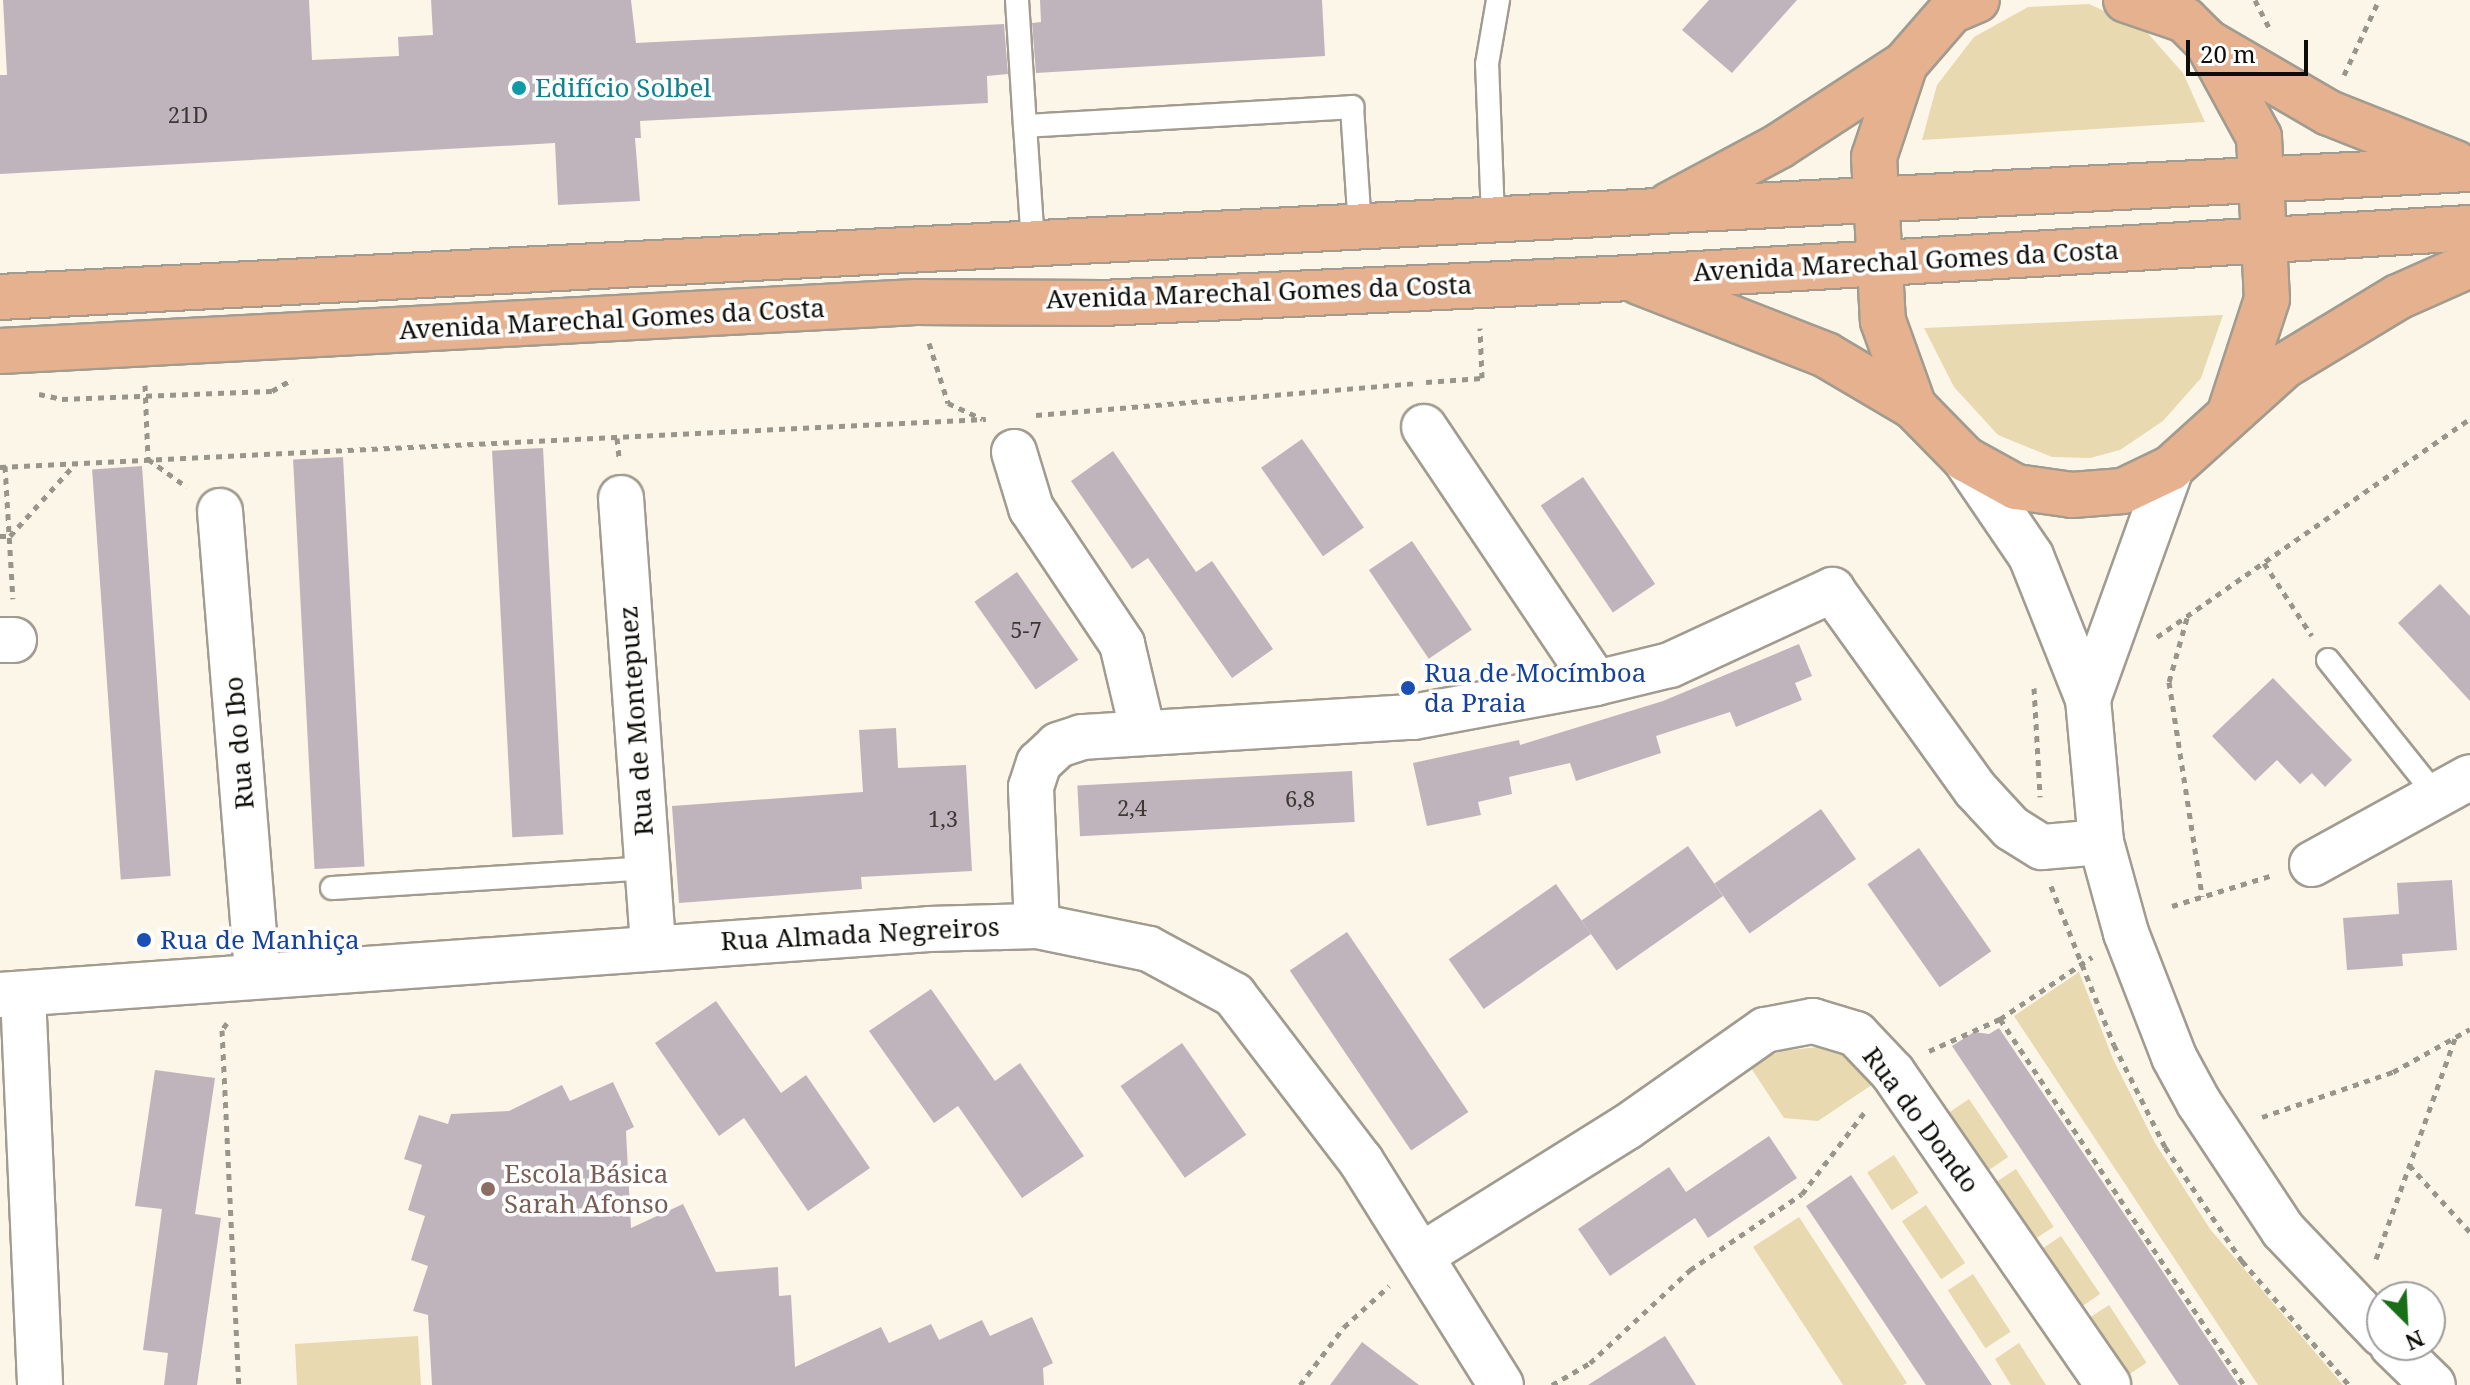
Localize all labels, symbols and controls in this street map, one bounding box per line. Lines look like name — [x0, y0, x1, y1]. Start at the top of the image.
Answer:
scale bar — [2190, 24, 2312, 74]
text: 20 m — [2200, 37, 2256, 70]
place label: Edifício Solbel — [535, 72, 711, 104]
marker: Edifício Solbel — [510, 79, 528, 97]
house number: 21D — [168, 102, 208, 128]
street label: Avenida Marechal Gomes da Costa — [1692, 234, 2120, 288]
street label: Avenida Marechal Gomes da Costa — [1045, 269, 1473, 315]
street label: Avenida Marechal Gomes da Costa — [398, 292, 826, 346]
street label: Rua de Montepuez — [612, 605, 660, 837]
house number: 5-7 — [1010, 617, 1042, 643]
place label: Rua de Mocímboa da Praia — [1424, 657, 1646, 718]
street label: Rua do Ibo — [218, 675, 260, 811]
marker: Rua de Mocímboa da Praia — [1399, 679, 1417, 697]
house number: 6,8 — [1285, 786, 1315, 812]
house number: 2,4 — [1117, 795, 1147, 821]
house number: 1,3 — [928, 806, 958, 832]
street label: Rua Almada Negreiros — [720, 911, 1000, 957]
place label: Rua de Manhiça — [160, 924, 360, 956]
marker: Rua de Manhiça — [135, 931, 153, 949]
street label: Rua do Dondo — [1856, 1041, 1986, 1199]
place label: Escola Básica Sarah Afonso — [504, 1158, 669, 1220]
marker: Escola Básica Sarah Afonso — [479, 1180, 497, 1198]
north arrow — [2366, 1281, 2446, 1361]
text: N — [2401, 1324, 2429, 1358]

